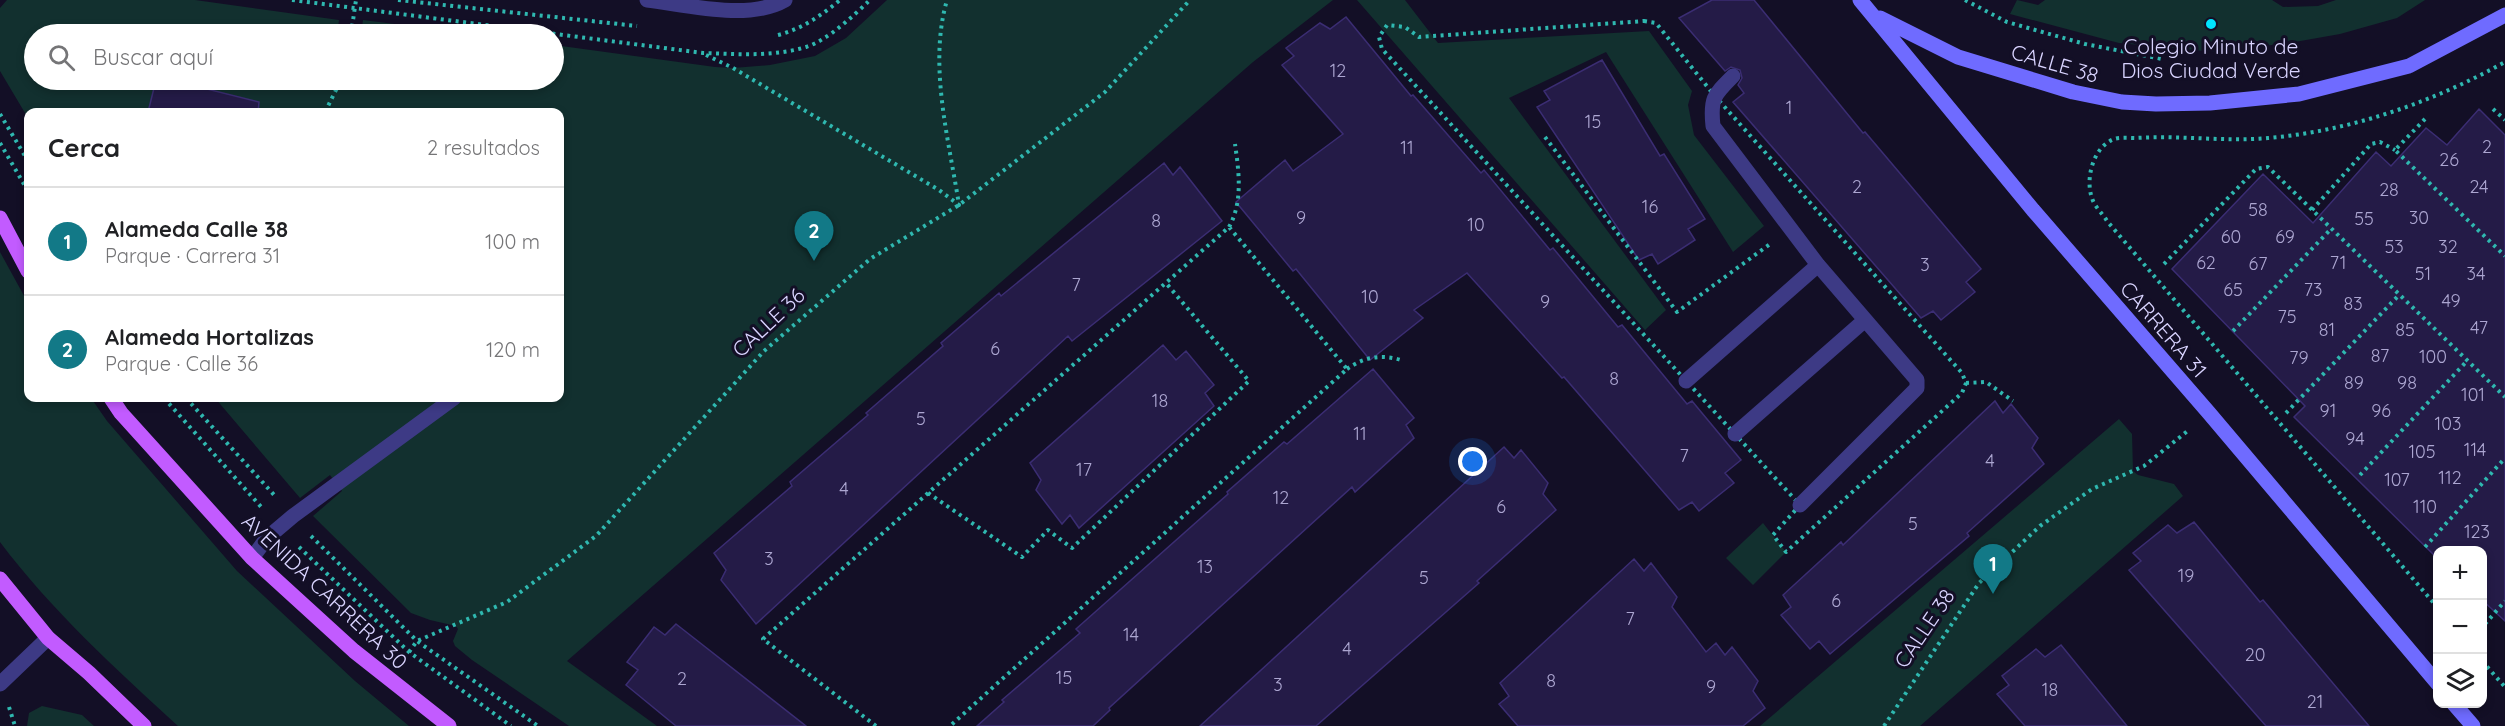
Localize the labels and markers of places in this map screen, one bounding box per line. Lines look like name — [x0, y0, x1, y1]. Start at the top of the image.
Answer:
marker: Colegio Minuto de Dios Ciudad Verde — [2204, 17, 2218, 31]
place label: Colegio Minuto de Dios Ciudad Verde — [2121, 33, 2301, 83]
pin: 2 — [794, 212, 834, 261]
pin: 1 — [1974, 544, 2012, 594]

